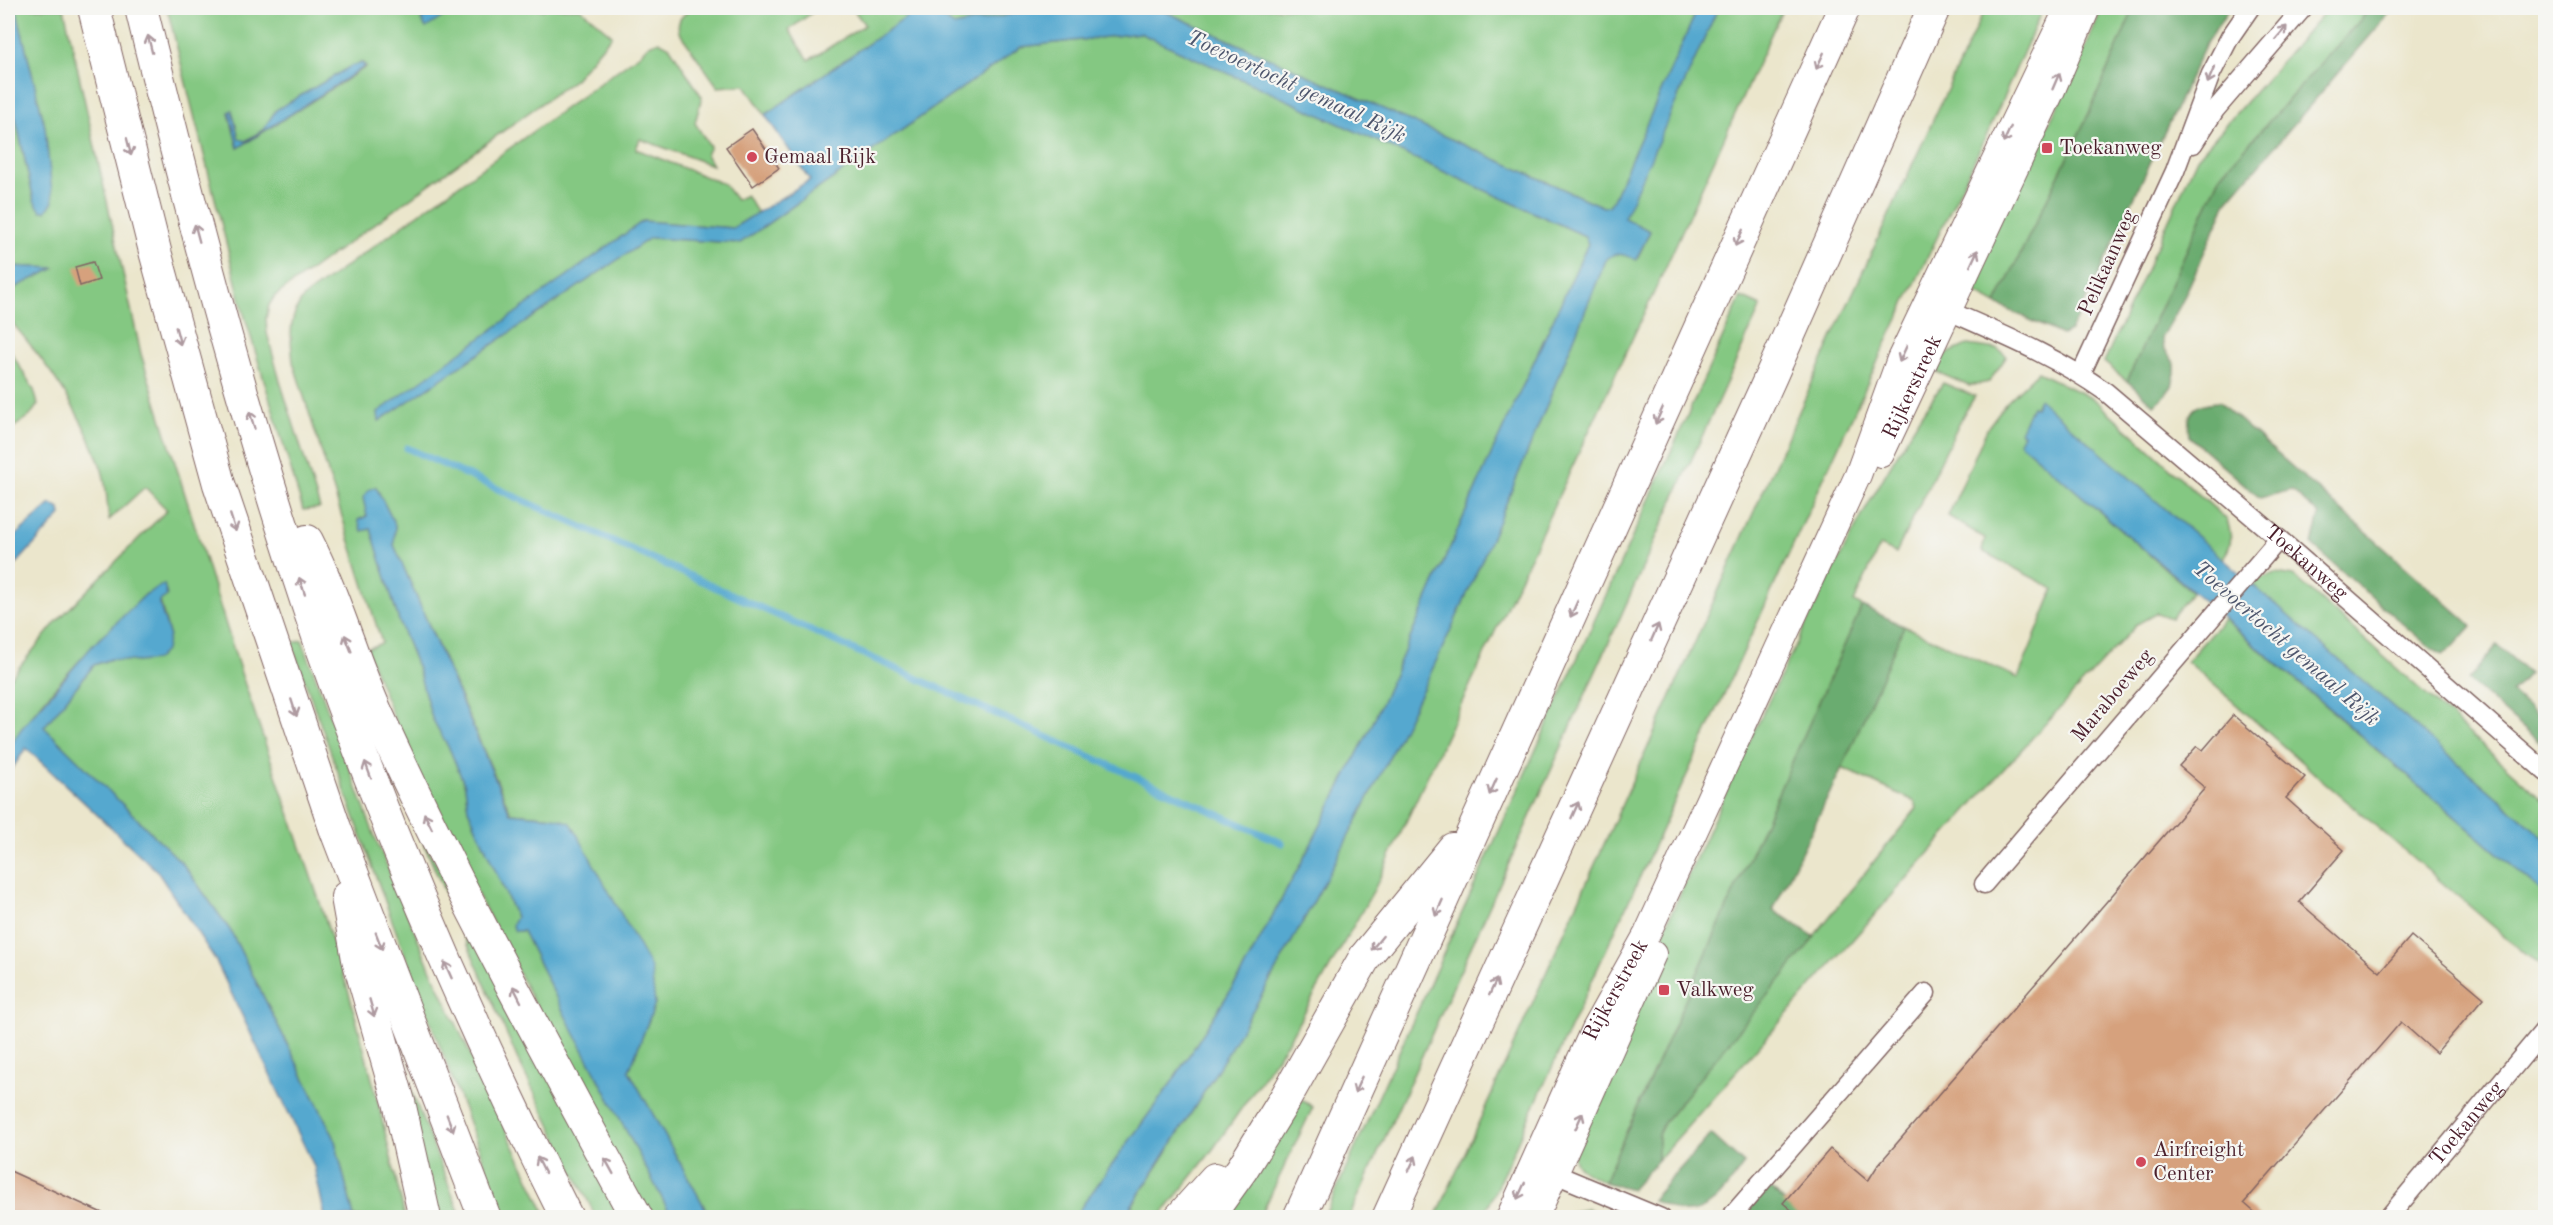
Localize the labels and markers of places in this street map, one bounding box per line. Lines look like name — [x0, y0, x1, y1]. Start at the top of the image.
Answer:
place label: Toekanweg — [2059, 138, 2162, 159]
marker: Toekanweg — [2040, 141, 2054, 155]
place label: Gemaal Rijk — [764, 147, 876, 168]
marker: Gemaal Rijk — [745, 150, 759, 164]
place label: Valkweg — [1676, 980, 1754, 1001]
marker: Valkweg — [1657, 983, 1671, 997]
place label: Airfreight Center — [2153, 1140, 2244, 1185]
marker: Airfreight Center — [2134, 1155, 2148, 1169]

